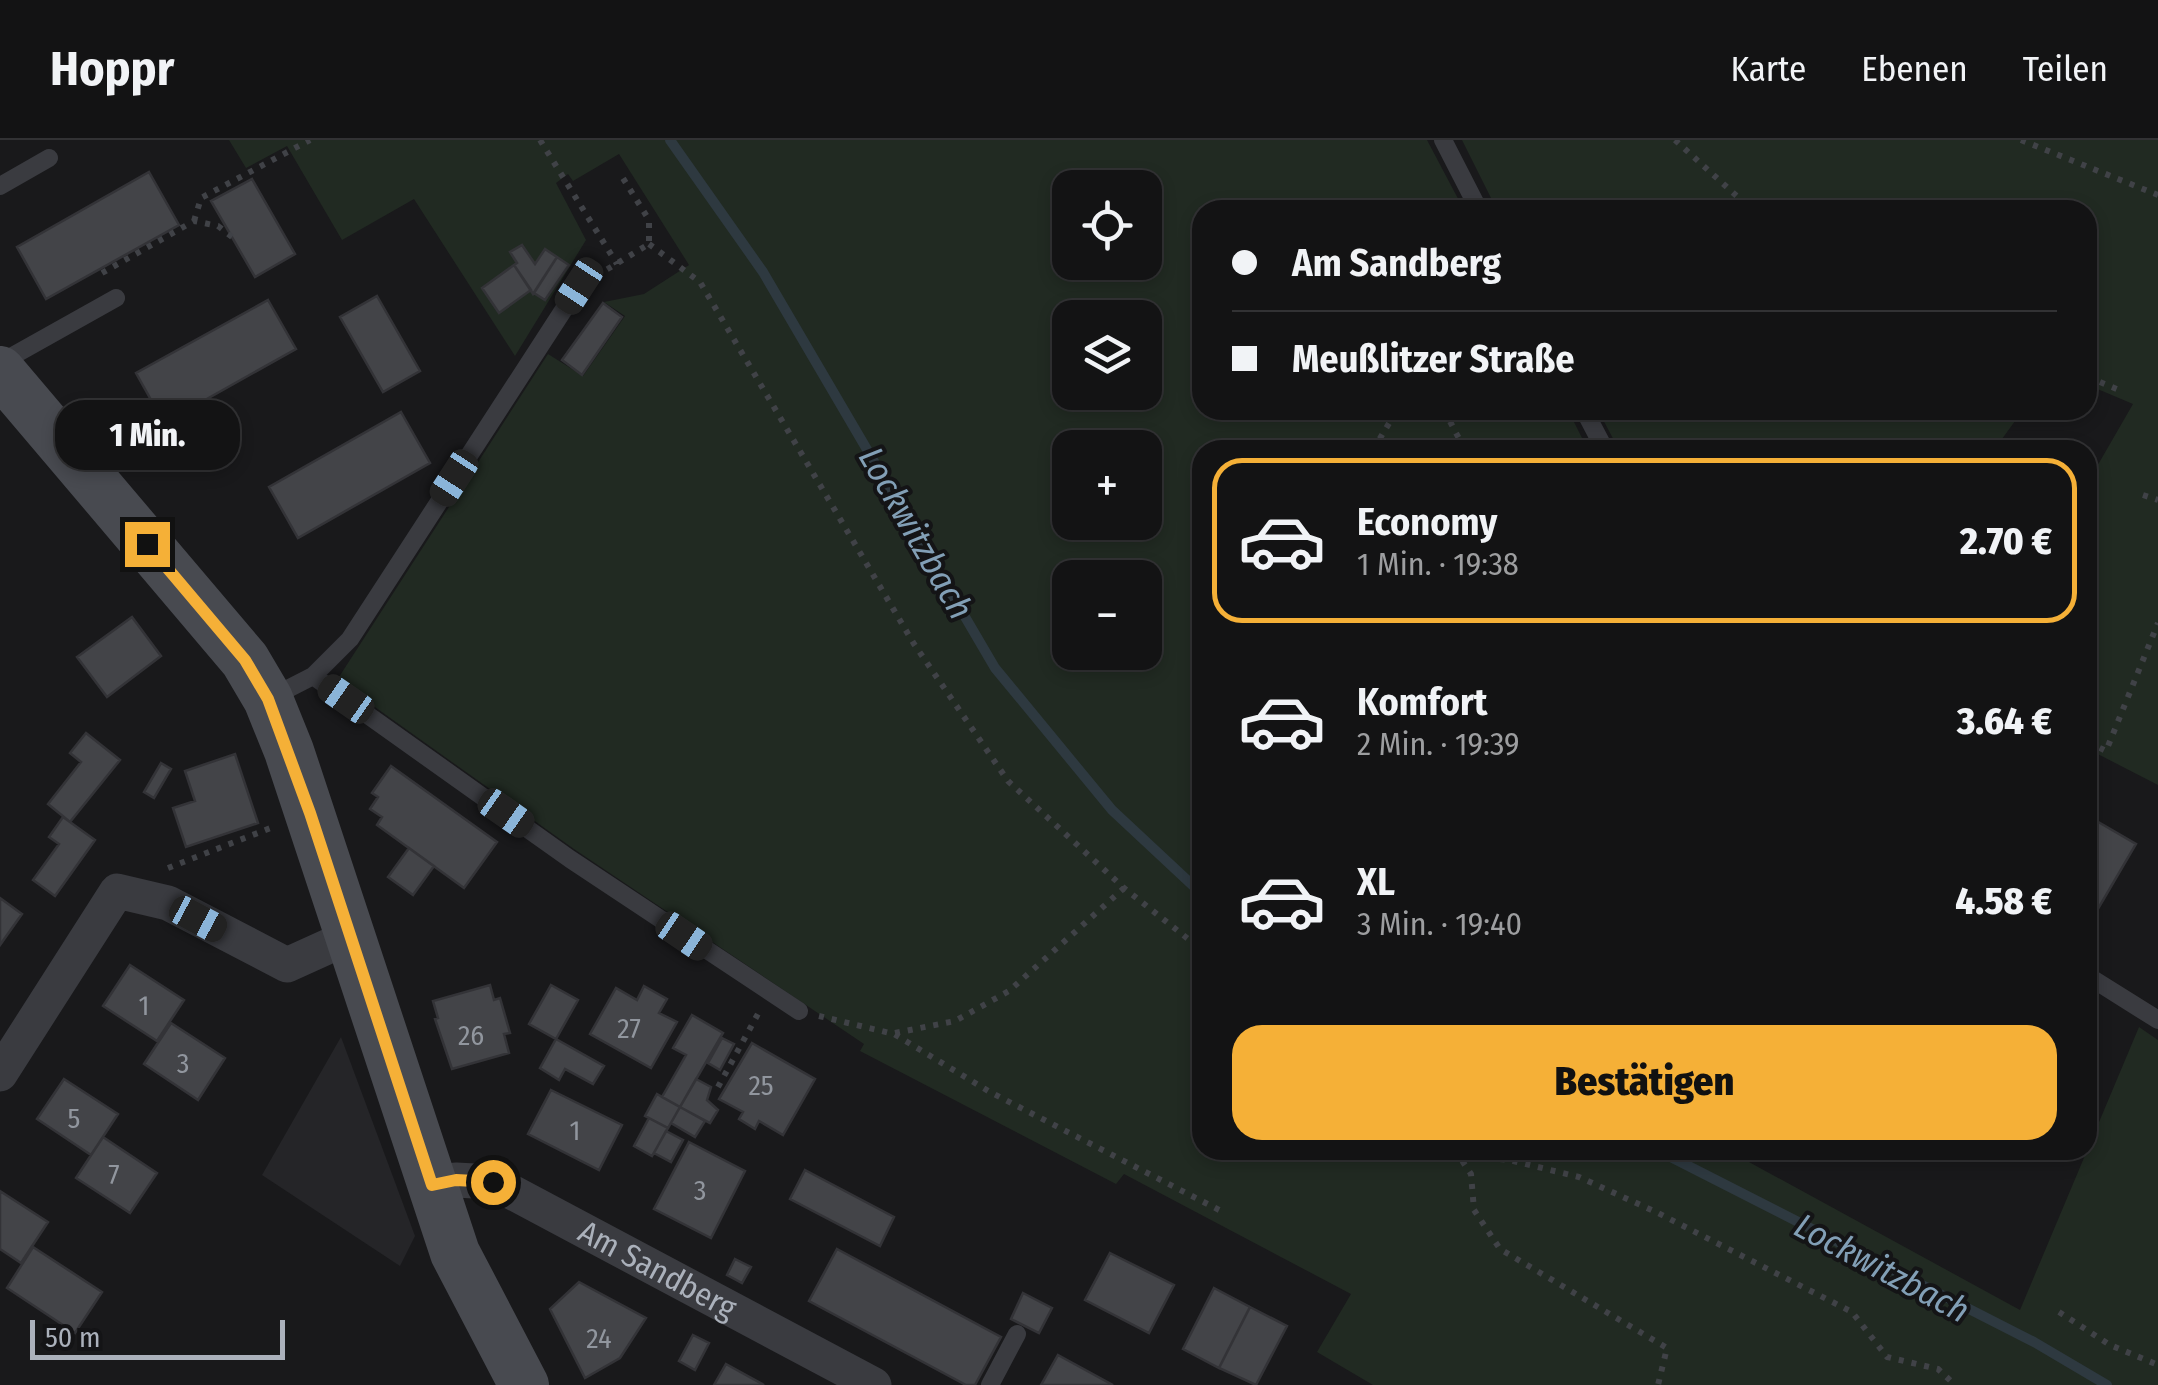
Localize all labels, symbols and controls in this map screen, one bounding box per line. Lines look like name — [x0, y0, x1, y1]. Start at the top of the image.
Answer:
text: Hoppr — [50, 40, 174, 98]
text: Karte — [1730, 48, 1806, 90]
text: Ebenen — [1861, 48, 1968, 90]
text: Teilen — [2023, 48, 2108, 90]
map controls — [1052, 170, 1162, 670]
button: locate — [1052, 170, 1162, 280]
text: Am Sandberg — [1292, 240, 1501, 286]
car — [550, 253, 608, 319]
button: layers — [1052, 300, 1162, 410]
text: Meußlitzer Straße — [1292, 336, 1575, 382]
callout: 1 Min. — [54, 399, 240, 469]
text: 1 Min. — [110, 416, 185, 454]
button: + — [1052, 430, 1162, 540]
water label: Lockwitzbach — [850, 439, 982, 627]
car — [425, 445, 483, 511]
icon: car — [1237, 496, 1327, 586]
text: Economy — [1357, 499, 1497, 545]
text: 2.70 € — [1960, 518, 2052, 564]
route end — [125, 522, 170, 567]
text: 1 Min. · 19:38 — [1357, 545, 1519, 583]
button: − — [1052, 560, 1162, 670]
car — [313, 670, 379, 728]
icon: car — [1237, 676, 1327, 766]
text: Komfort — [1357, 679, 1487, 725]
text: 3.64 € — [1957, 698, 2052, 744]
text: 2 Min. · 19:39 — [1357, 725, 1520, 763]
car — [473, 784, 539, 842]
icon: car — [1237, 856, 1327, 946]
text: XL — [1357, 859, 1395, 905]
text: 4.58 € — [1955, 878, 2052, 924]
car — [164, 892, 232, 946]
text: 3 Min. · 19:40 — [1357, 905, 1522, 943]
car — [651, 907, 717, 965]
house number: 1 — [139, 989, 149, 1022]
house number: 27 — [617, 1012, 641, 1045]
house number: 26 — [458, 1019, 484, 1052]
button: Bestätigen — [1232, 1025, 2057, 1140]
house number: 3 — [177, 1047, 189, 1080]
house number: 25 — [748, 1069, 774, 1102]
house number: 5 — [68, 1102, 80, 1135]
house number: 1 — [570, 1114, 580, 1147]
house number: 7 — [108, 1158, 120, 1191]
route start — [471, 1160, 516, 1205]
house number: 3 — [694, 1174, 706, 1207]
water label: Lockwitzbach — [1787, 1204, 1977, 1332]
street label: Am Sandberg — [572, 1212, 743, 1327]
scale bar — [30, 1315, 285, 1360]
text: 50 m — [45, 1321, 101, 1354]
house number: 24 — [586, 1322, 612, 1355]

